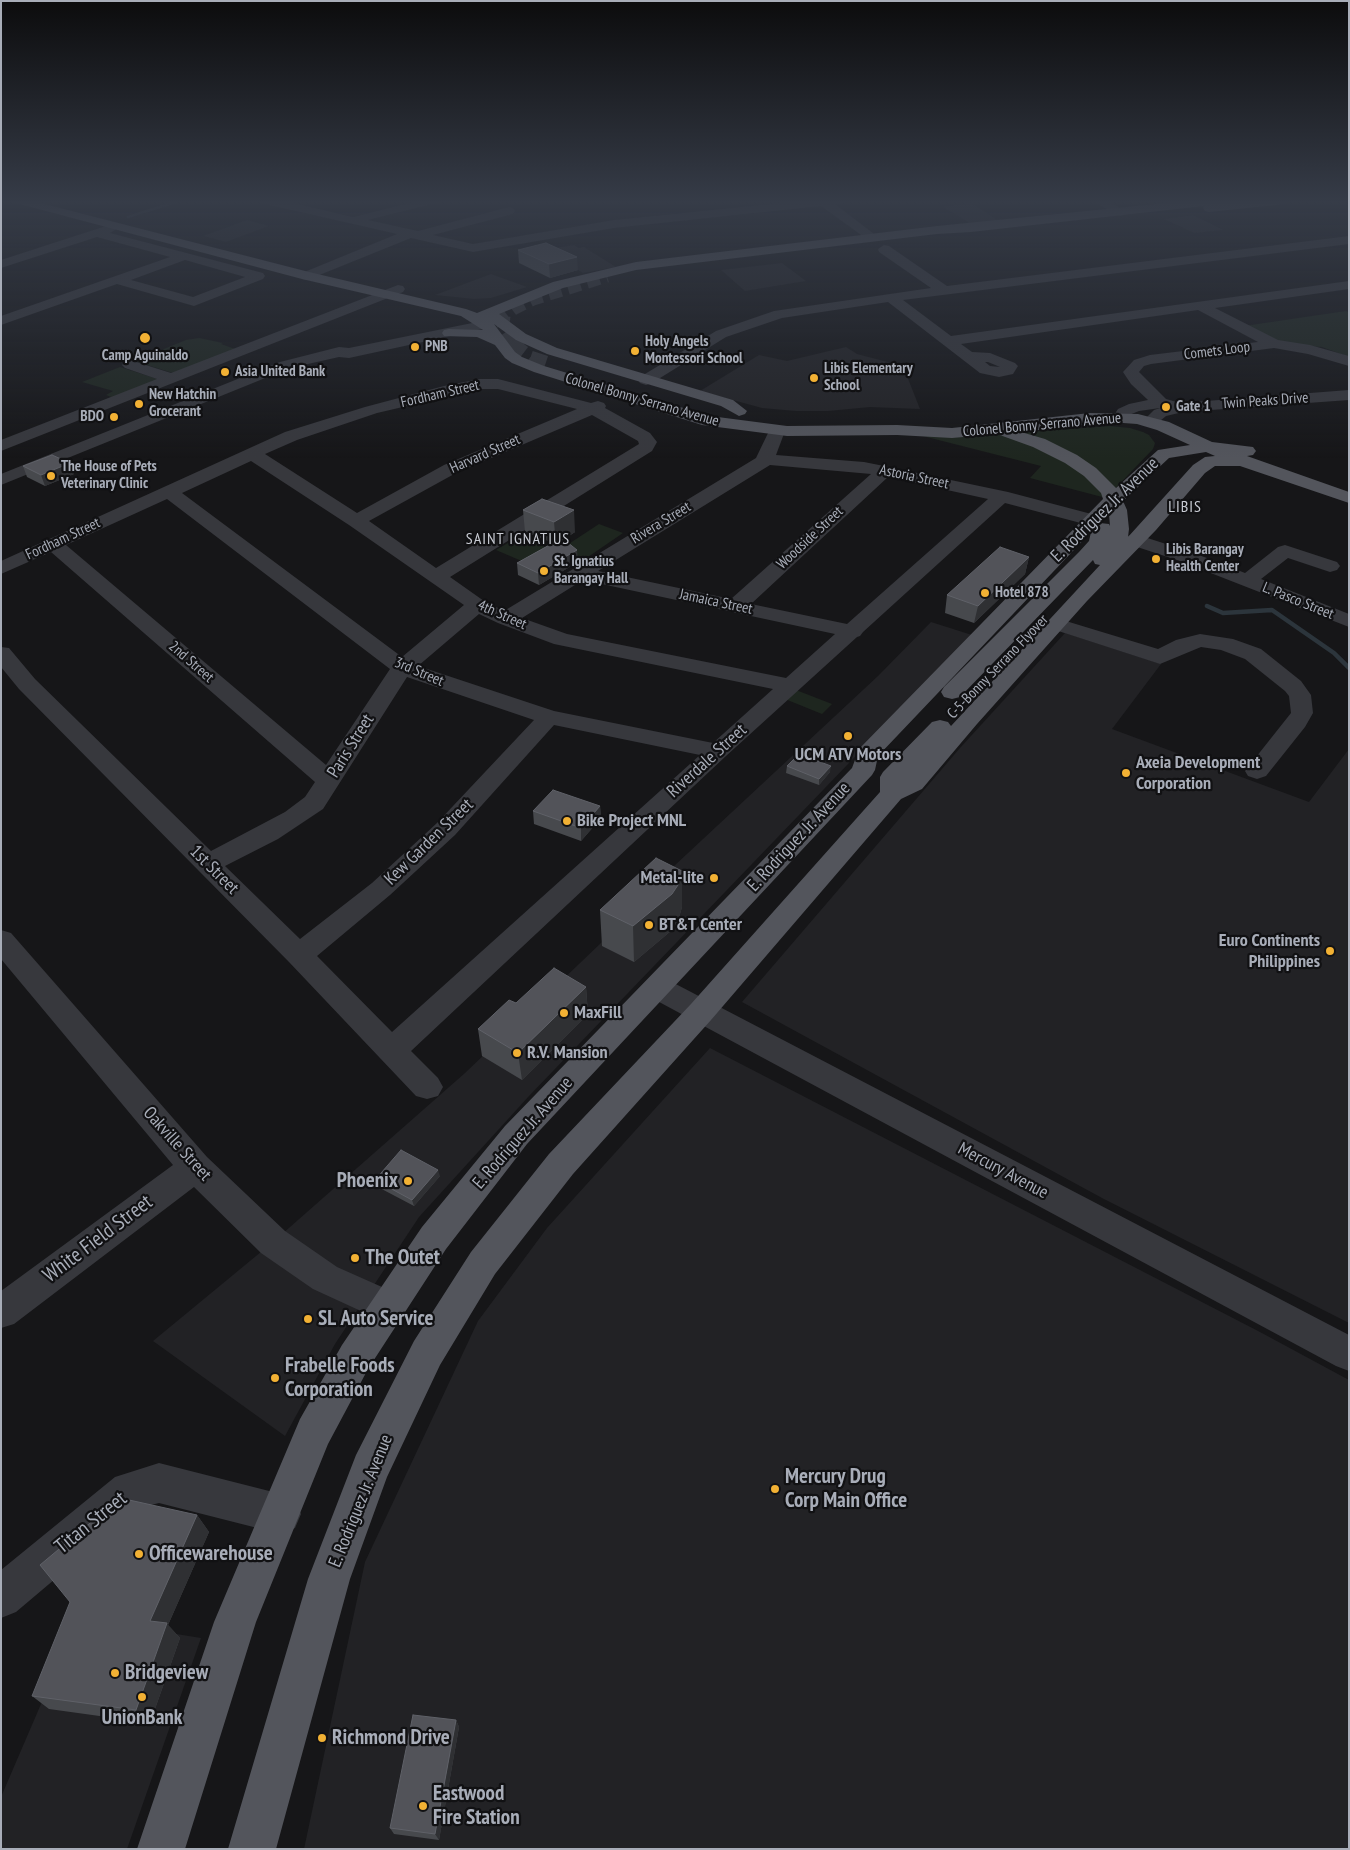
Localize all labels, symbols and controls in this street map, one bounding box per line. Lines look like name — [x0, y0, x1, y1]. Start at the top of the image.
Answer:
marker: Camp Aguinaldo — [138, 331, 152, 345]
place label: Holy Angels Montessori School — [645, 333, 743, 368]
place label: PNB — [425, 338, 448, 356]
street label: Comets Loop — [1183, 338, 1251, 364]
marker: PNB — [409, 341, 421, 353]
marker: Holy Angels Montessori School — [629, 345, 641, 357]
place label: Camp Aguinaldo — [102, 347, 188, 365]
place label: Libis Elementary School — [824, 360, 913, 395]
place label: Asia United Bank — [235, 363, 325, 381]
marker: Asia United Bank — [219, 366, 231, 378]
street label: Colonel Bonny Serrano Avenue — [563, 369, 721, 431]
marker: Libis Elementary School — [808, 372, 820, 384]
street label: Fordham Street — [399, 376, 481, 412]
place label: New Hatchin Grocerant — [149, 386, 216, 421]
street label: Twin Peaks Drive — [1221, 389, 1309, 413]
marker: New Hatchin Grocerant — [133, 398, 145, 410]
place label: Gate 1 — [1176, 398, 1211, 416]
marker: Gate 1 — [1160, 401, 1172, 413]
place label: BDO — [80, 408, 104, 426]
street label: Colonel Bonny Serrano Avenue — [962, 409, 1122, 441]
marker: BDO — [108, 411, 120, 423]
street label: Harvard Street — [447, 431, 523, 477]
street label: E. Rodriguez Jr. Avenue — [1047, 453, 1163, 567]
place label: The House of Pets Veterinary Clinic — [61, 458, 157, 493]
street label: Astoria Street — [878, 461, 950, 493]
marker: The House of Pets Veterinary Clinic — [45, 470, 57, 482]
district label: LIBIS — [1168, 497, 1202, 517]
street label: Rivera Street — [628, 498, 694, 548]
street label: Woodside Street — [773, 503, 847, 573]
street label: Fordham Street — [23, 514, 103, 564]
district label: SAINT IGNATIUS — [464, 529, 572, 549]
place label: Libis Barangay Health Center — [1166, 541, 1244, 576]
place label: St. Ignatius Barangay Hall — [554, 553, 628, 588]
marker: Libis Barangay Health Center — [1150, 553, 1162, 565]
marker: St. Ignatius Barangay Hall — [538, 565, 550, 577]
street label: L. Pasco Street — [1260, 579, 1336, 623]
place label: Hotel 878 — [995, 584, 1049, 602]
street label: Jamaica Street — [678, 585, 754, 619]
marker: Hotel 878 — [979, 587, 991, 599]
street label: 4th Street — [475, 596, 529, 634]
street label: C-5-Bonny Serrano Flyover — [944, 611, 1052, 723]
street label: 2nd Street — [165, 637, 217, 687]
street label: 3rd Street — [392, 654, 446, 690]
street label: Paris Street — [323, 710, 379, 782]
street label: Riverdale Street — [663, 720, 751, 802]
marker: UCM ATV Motors — [842, 730, 854, 742]
place label: UCM ATV Motors — [795, 744, 901, 766]
place label: Axeia Development Corporation — [1136, 752, 1260, 794]
marker: Axeia Development Corporation — [1120, 767, 1132, 779]
street label: E. Rodriguez Jr. Avenue — [743, 778, 855, 896]
street label: Kew Garden Street — [380, 794, 478, 890]
place label: Bike Project MNL — [577, 810, 686, 832]
marker: Bike Project MNL — [561, 815, 573, 827]
street label: 1st Street — [185, 841, 243, 899]
place label: Metal-lite — [641, 867, 704, 889]
marker: Metal-lite — [708, 872, 720, 884]
place label: BT&T Center — [659, 914, 742, 936]
marker: BT&T Center — [643, 919, 655, 931]
place label: Euro Continents Philippines — [1219, 930, 1320, 972]
marker: Euro Continents Philippines — [1324, 945, 1336, 957]
place label: MaxFill — [574, 1002, 622, 1024]
marker: MaxFill — [558, 1007, 570, 1019]
place label: R.V. Mansion — [527, 1042, 608, 1064]
marker: R.V. Mansion — [511, 1047, 523, 1059]
street label: E. Rodriguez Jr. Avenue — [469, 1073, 577, 1193]
street label: Oakville Street — [138, 1103, 216, 1185]
street label: Mercury Avenue — [954, 1138, 1052, 1204]
place label: Phoenix — [337, 1168, 398, 1194]
marker: Phoenix — [402, 1175, 414, 1187]
street label: White Field Street — [38, 1190, 158, 1288]
place label: The Outet — [365, 1245, 440, 1271]
marker: The Outet — [349, 1252, 361, 1264]
place label: SL Auto Service — [318, 1306, 434, 1332]
marker: SL Auto Service — [302, 1313, 314, 1325]
place label: Frabelle Foods Corporation — [285, 1353, 395, 1403]
marker: Frabelle Foods Corporation — [269, 1372, 281, 1384]
street label: E. Rodriguez Jr. Avenue — [325, 1432, 397, 1570]
place label: Mercury Drug Corp Main Office — [785, 1464, 907, 1514]
marker: Mercury Drug Corp Main Office — [769, 1483, 781, 1495]
street label: Titan Street — [50, 1486, 132, 1560]
place label: Officewarehouse — [149, 1541, 273, 1567]
marker: Officewarehouse — [133, 1548, 145, 1560]
place label: Bridgeview — [125, 1660, 208, 1686]
marker: Bridgeview — [109, 1667, 121, 1679]
marker: UnionBank — [136, 1691, 148, 1703]
place label: UnionBank — [102, 1705, 182, 1731]
place label: Richmond Drive — [332, 1725, 450, 1751]
marker: Richmond Drive — [316, 1732, 328, 1744]
place label: Eastwood Fire Station — [433, 1781, 520, 1831]
marker: Eastwood Fire Station — [417, 1800, 429, 1812]

